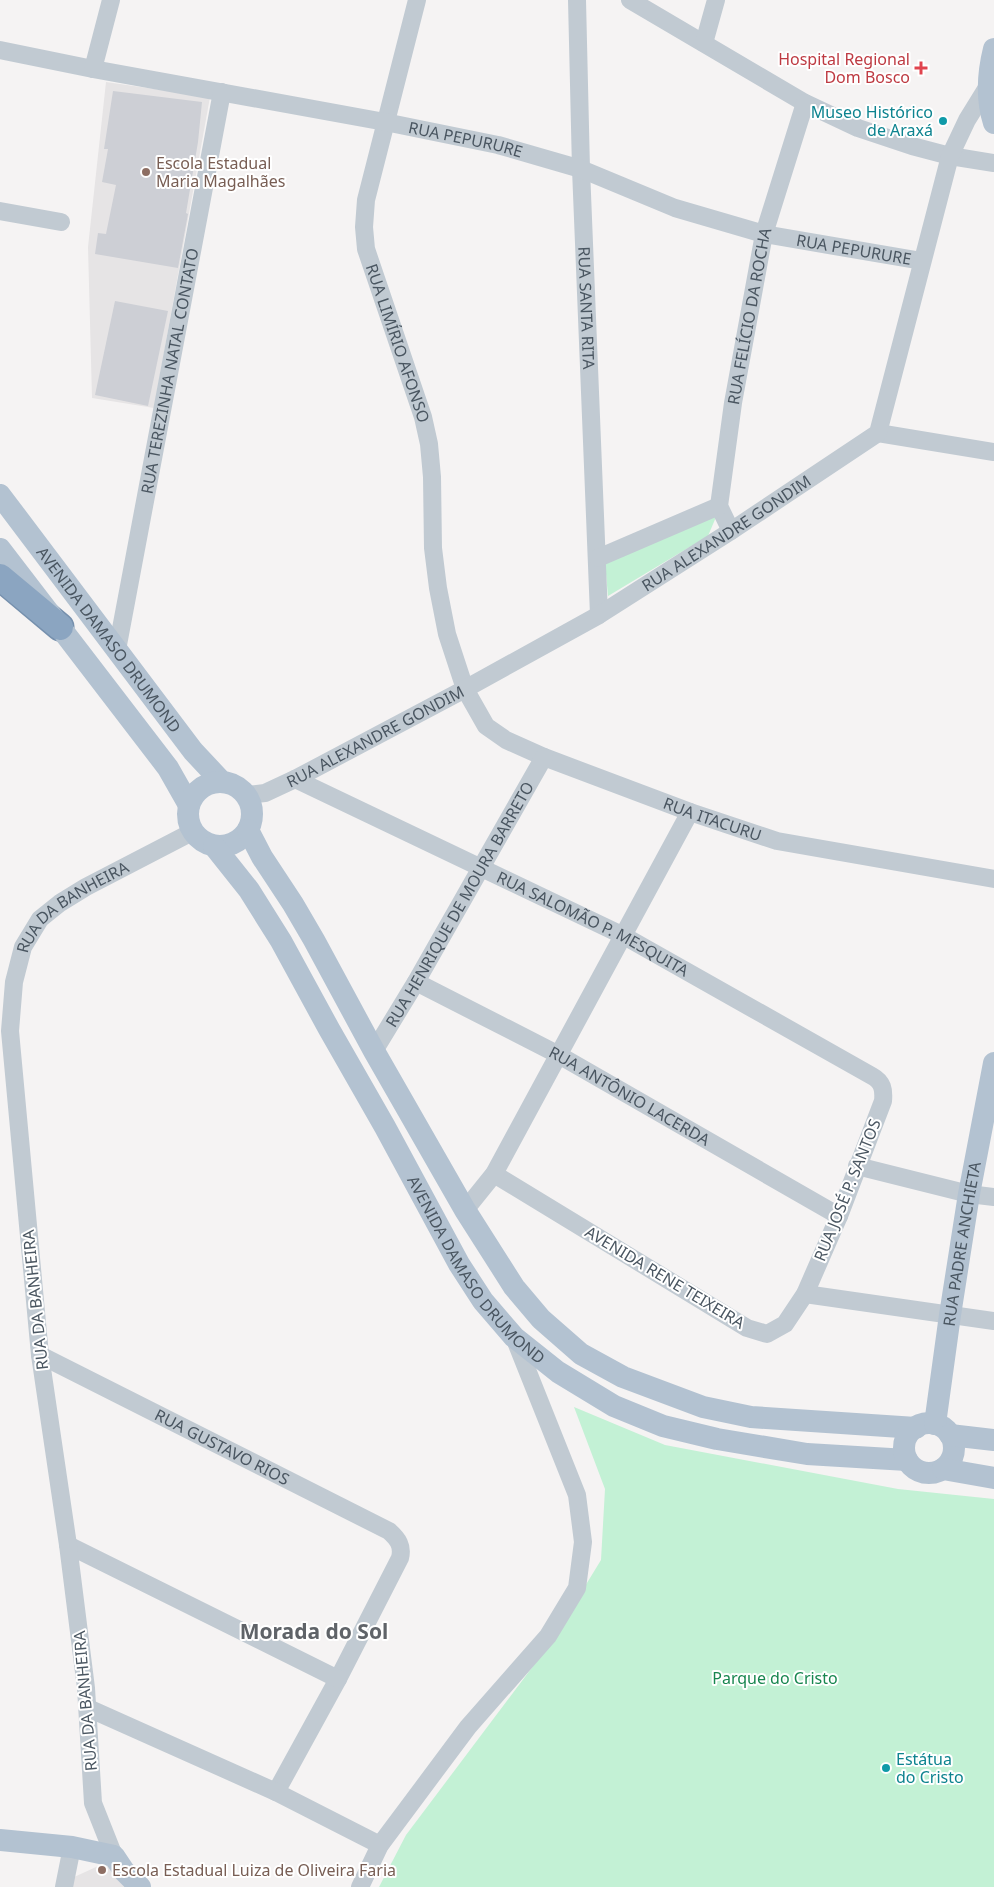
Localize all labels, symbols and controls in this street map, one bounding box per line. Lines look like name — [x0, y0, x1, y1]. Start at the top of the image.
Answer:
place label: Hospital Regional Dom Bosco — [778, 48, 910, 88]
marker: Hospital Regional Dom Bosco — [914, 61, 928, 75]
place label: Museo Histórico de Araxá — [811, 101, 933, 141]
marker: Museo Histórico de Araxá — [937, 115, 949, 127]
street label: RUA PEPURURE — [406, 116, 525, 163]
place label: Escola Estadual Maria Magalhães — [156, 152, 285, 192]
marker: Escola Estadual Maria Magalhães — [140, 166, 152, 178]
street label: RUA FELÍCIO DA ROCHA — [722, 224, 777, 406]
street label: RUA PEPURURE — [795, 229, 913, 270]
street label: RUA TEREZINHA NATAL CONTATO — [136, 246, 203, 496]
street label: RUA SANTA RITA — [573, 246, 600, 370]
street label: RUA LIMÍRIO AFONSO — [361, 261, 435, 425]
street label: RUA ALEXANDRE GONDIM — [637, 470, 815, 596]
street label: AVENIDA DAMASO DRUMOND — [32, 542, 186, 737]
street label: RUA ALEXANDRE GONDIM — [283, 680, 468, 792]
street label: RUA HENRIQUE DE MOURA BARRETO — [380, 777, 539, 1031]
street label: RUA ITACURU — [660, 792, 764, 846]
street label: RUA DA BANHEIRA — [11, 855, 133, 955]
street label: RUA SALOMÃO P. MESQUITA — [493, 866, 693, 982]
street label: RUA ANTÔNIO LACERDA — [545, 1041, 715, 1151]
street label: RUA JOSÉ P. SANTOS — [808, 1115, 886, 1264]
street label: RUA PADRE ANCHIETA — [938, 1159, 986, 1328]
street label: AVENIDA DAMASO DRUMOND — [402, 1172, 550, 1369]
street label: AVENIDA RENE TEIXEIRA — [581, 1221, 750, 1334]
street label: RUA DA BANHEIRA — [17, 1228, 53, 1371]
street label: RUA GUSTAVO RIOS — [151, 1404, 293, 1490]
district label: Morada do Sol — [240, 1617, 388, 1645]
street label: RUA DA BANHEIRA — [68, 1629, 102, 1772]
park label: Parque do Cristo — [712, 1667, 838, 1689]
place label: Estátua do Cristo — [896, 1748, 964, 1788]
marker: Estátua do Cristo — [880, 1762, 892, 1774]
place label: Escola Estadual Luiza de Oliveira Faria — [112, 1859, 396, 1881]
marker: Escola Estadual Luiza de Oliveira Faria — [96, 1864, 108, 1876]

